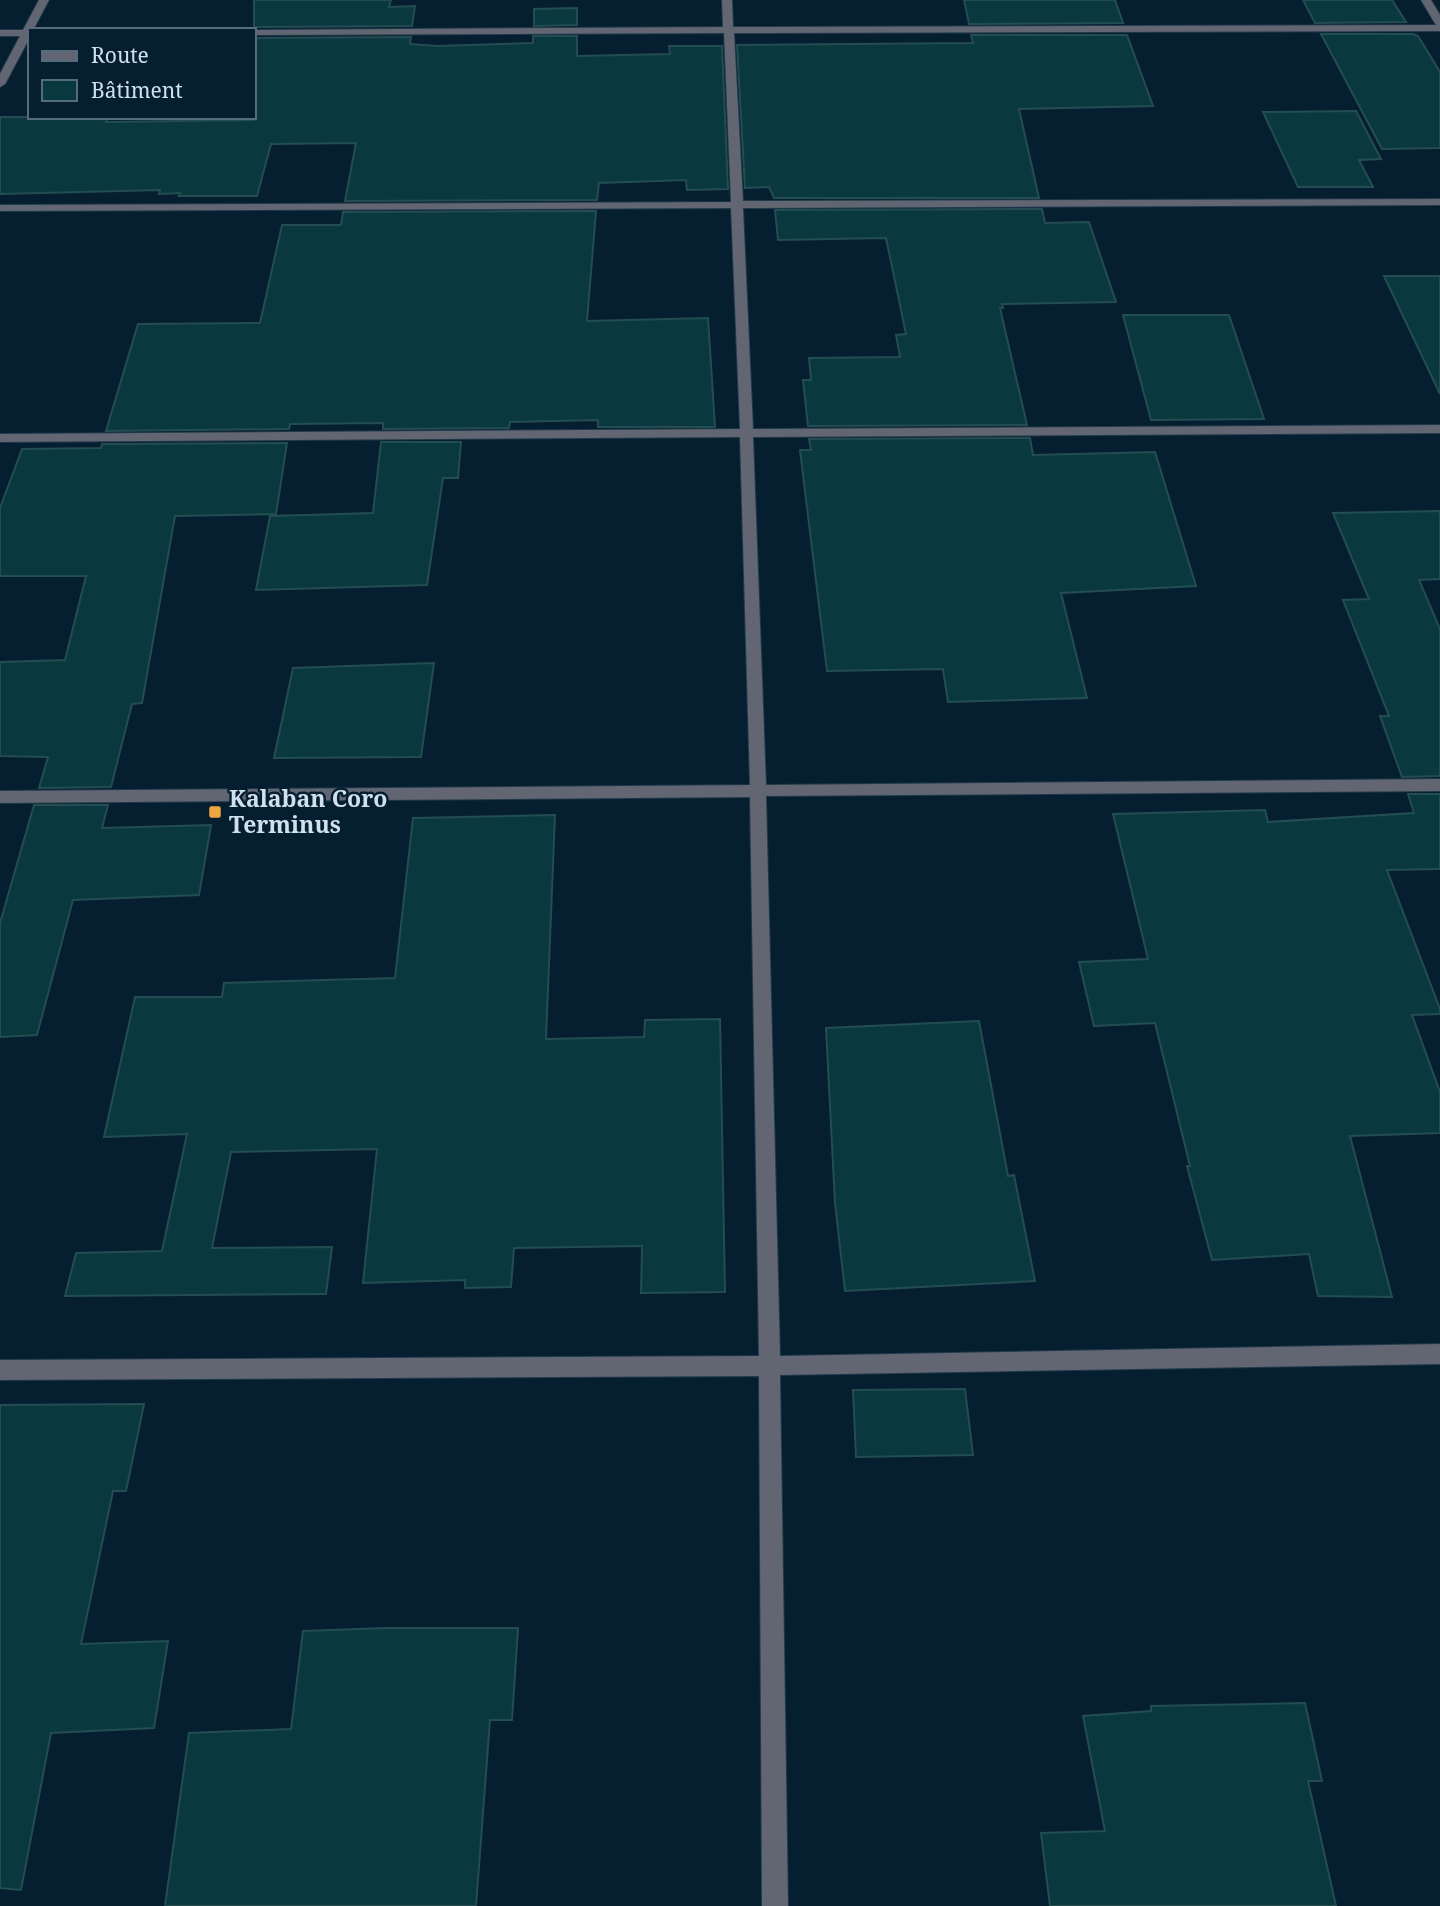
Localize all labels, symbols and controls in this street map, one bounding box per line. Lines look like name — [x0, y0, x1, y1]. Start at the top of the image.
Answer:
legend — [28, 28, 256, 119]
text: Route — [91, 41, 149, 69]
text: Bâtiment — [91, 76, 183, 104]
place label: Kalaban Coro Terminus — [229, 782, 387, 840]
marker: Kalaban Coro Terminus — [207, 804, 223, 820]

